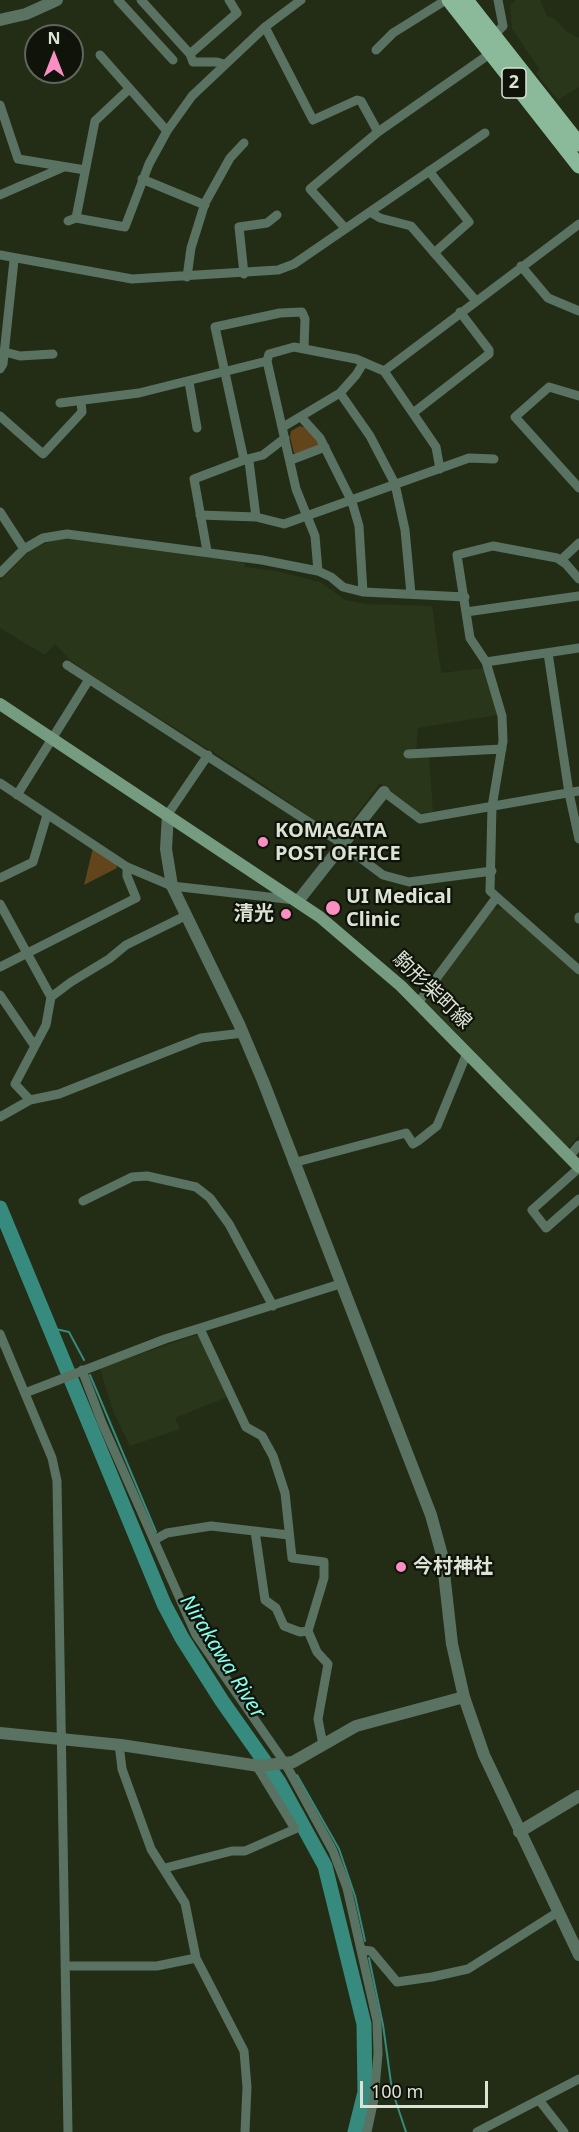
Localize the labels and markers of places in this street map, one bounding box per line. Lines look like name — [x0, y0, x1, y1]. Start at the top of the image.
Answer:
place label: KOMAGATA POST OFFICE — [275, 819, 401, 866]
marker: KOMAGATA POST OFFICE — [256, 835, 270, 849]
place label: UI Medical Clinic — [346, 885, 452, 932]
marker: UI Medical Clinic — [324, 899, 342, 917]
place label: 清光 — [234, 902, 274, 926]
marker: 清光 — [279, 907, 293, 921]
place label: 今村神社 — [413, 1555, 493, 1579]
marker: 今村神社 — [394, 1560, 408, 1574]

